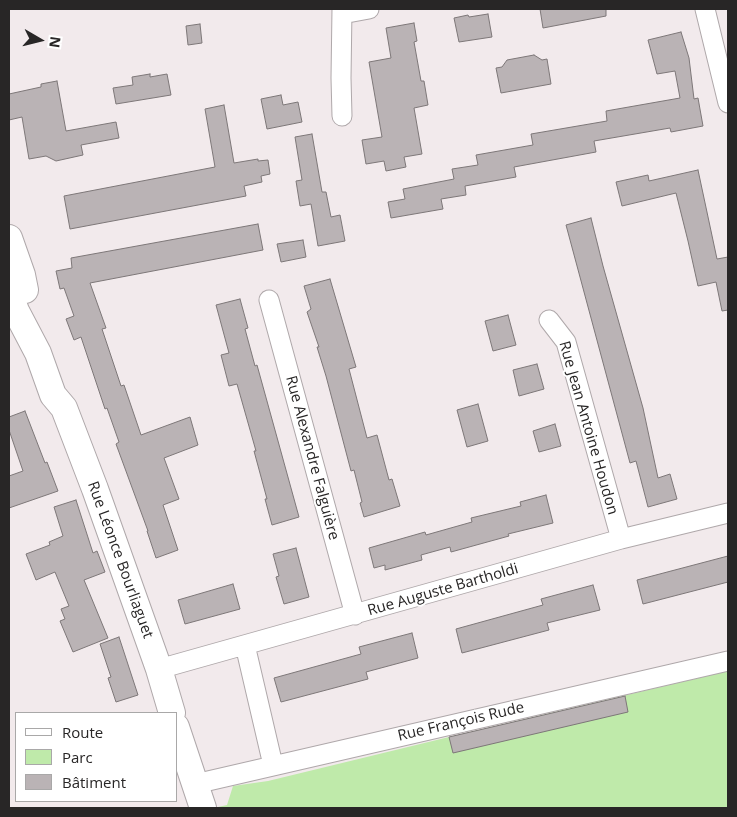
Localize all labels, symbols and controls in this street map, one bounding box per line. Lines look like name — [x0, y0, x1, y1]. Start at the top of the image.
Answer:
north arrow — [15, 15, 65, 65]
text: N — [45, 35, 66, 49]
street label: Rue Jean Antoine Houdon — [555, 339, 621, 517]
street label: Rue Alexandre Falguière — [281, 374, 343, 542]
street label: Rue Léonce Bourliaguet — [83, 479, 157, 641]
street label: Rue Auguste Bartholdi — [365, 560, 521, 620]
street label: Rue François Rude — [396, 699, 526, 745]
legend — [15, 712, 178, 802]
text: Route — [62, 722, 103, 742]
text: Parc — [62, 747, 93, 767]
text: Bâtiment — [62, 772, 126, 792]

